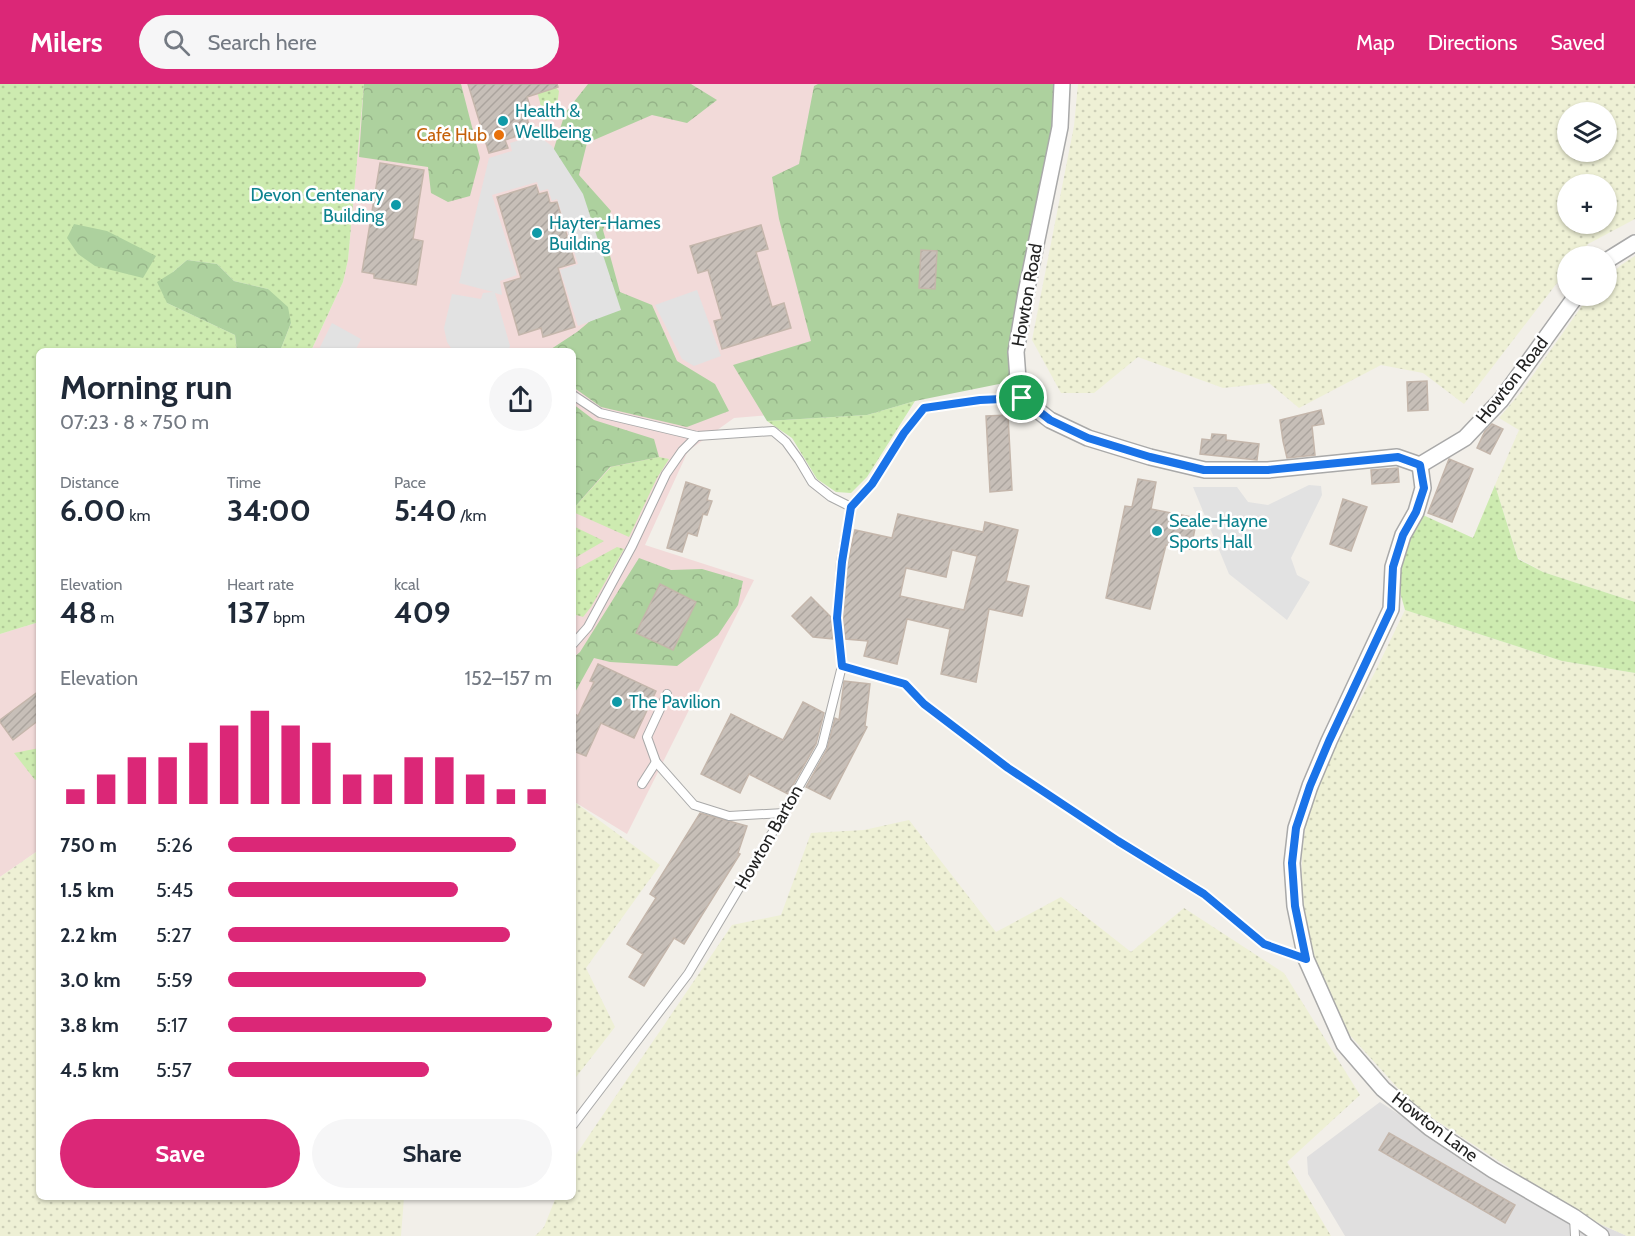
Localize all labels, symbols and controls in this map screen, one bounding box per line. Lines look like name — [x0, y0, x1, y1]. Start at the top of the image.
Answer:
search box — [139, 15, 559, 69]
text: Milers — [30, 25, 103, 59]
icon: search — [160, 26, 193, 59]
text: Search here — [208, 29, 317, 56]
text: Map — [1356, 30, 1395, 55]
text: Directions — [1428, 30, 1517, 55]
text: Saved — [1550, 30, 1605, 55]
place label: Health & Wellbeing — [515, 100, 592, 143]
map controls — [1557, 102, 1617, 306]
button: layers — [1557, 102, 1617, 162]
marker: Health & Wellbeing — [496, 114, 510, 128]
place label: Café Hub — [416, 124, 487, 146]
marker: Café Hub — [492, 128, 506, 142]
button: + — [1557, 174, 1617, 234]
place label: Devon Centenary Building — [251, 184, 385, 227]
marker: Devon Centenary Building — [389, 198, 403, 212]
place label: Hayter-Hames Building — [549, 212, 661, 255]
marker: Hayter-Hames Building — [530, 226, 544, 240]
street label: Howton Road — [1007, 242, 1047, 348]
button: − — [1557, 246, 1617, 306]
street label: Howton Road — [1471, 332, 1553, 428]
text: Morning run — [60, 367, 232, 407]
button: share — [489, 368, 552, 431]
pin — [996, 372, 1047, 423]
icon: arrive — [1005, 381, 1038, 414]
text: 07:23 · 8 × 750 m — [60, 410, 209, 434]
text: Distance — [60, 473, 119, 492]
text: Time — [227, 473, 261, 492]
text: Pace — [394, 473, 426, 492]
text: 6.00 — [60, 492, 126, 529]
text: 34:00 — [227, 492, 311, 529]
text: 5:40 — [394, 492, 457, 529]
text: km — [126, 506, 150, 525]
text: /km — [457, 506, 487, 525]
place label: Seale-Hayne Sports Hall — [1169, 510, 1268, 553]
marker: Seale-Hayne Sports Hall — [1150, 524, 1164, 538]
text: Elevation — [60, 575, 123, 594]
text: Heart rate — [227, 575, 294, 594]
text: kcal — [394, 575, 420, 594]
text: 48 — [60, 594, 97, 631]
text: 137 — [227, 594, 270, 631]
text: 409 — [394, 594, 451, 631]
text: m — [97, 608, 114, 627]
text: bpm — [270, 608, 305, 627]
text: Elevation — [60, 666, 138, 690]
text: 152–157 m — [464, 666, 552, 690]
place label: The Pavilion — [629, 691, 721, 713]
marker: The Pavilion — [610, 695, 624, 709]
street label: Howton Barton — [730, 781, 808, 893]
text: 750 m — [60, 833, 117, 857]
text: 5:26 — [156, 833, 193, 857]
text: 1.5 km — [60, 878, 114, 902]
text: 5:45 — [156, 878, 193, 902]
text: 2.2 km — [60, 923, 117, 947]
text: 5:27 — [156, 923, 192, 947]
text: 3.0 km — [60, 968, 121, 992]
text: 5:59 — [156, 968, 193, 992]
text: 3.8 km — [60, 1013, 119, 1037]
text: 5:17 — [156, 1013, 188, 1037]
text: 4.5 km — [60, 1058, 119, 1082]
text: 5:57 — [156, 1058, 192, 1082]
street label: Howton Lane — [1388, 1087, 1482, 1167]
button: Save — [60, 1119, 300, 1188]
button: Share — [312, 1119, 552, 1188]

